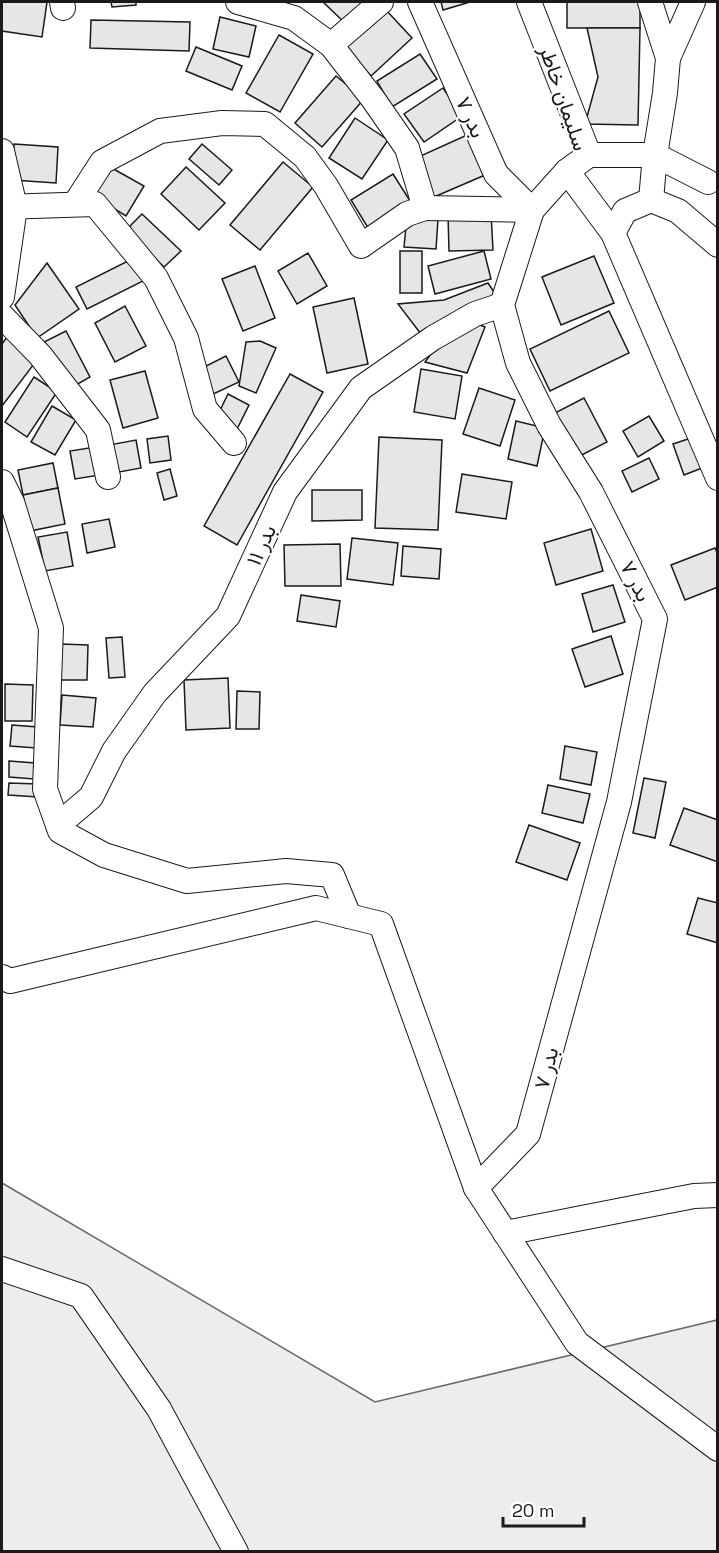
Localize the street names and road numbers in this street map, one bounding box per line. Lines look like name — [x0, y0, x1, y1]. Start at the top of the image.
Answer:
street label: سلیمان خاطر — [533, 41, 595, 154]
street label: بدر ۷ — [450, 92, 492, 142]
street label: بدر ۱۱ — [240, 520, 282, 570]
street label: بدر ۷ — [614, 556, 658, 606]
street label: بدر ۷ — [527, 1044, 565, 1092]

